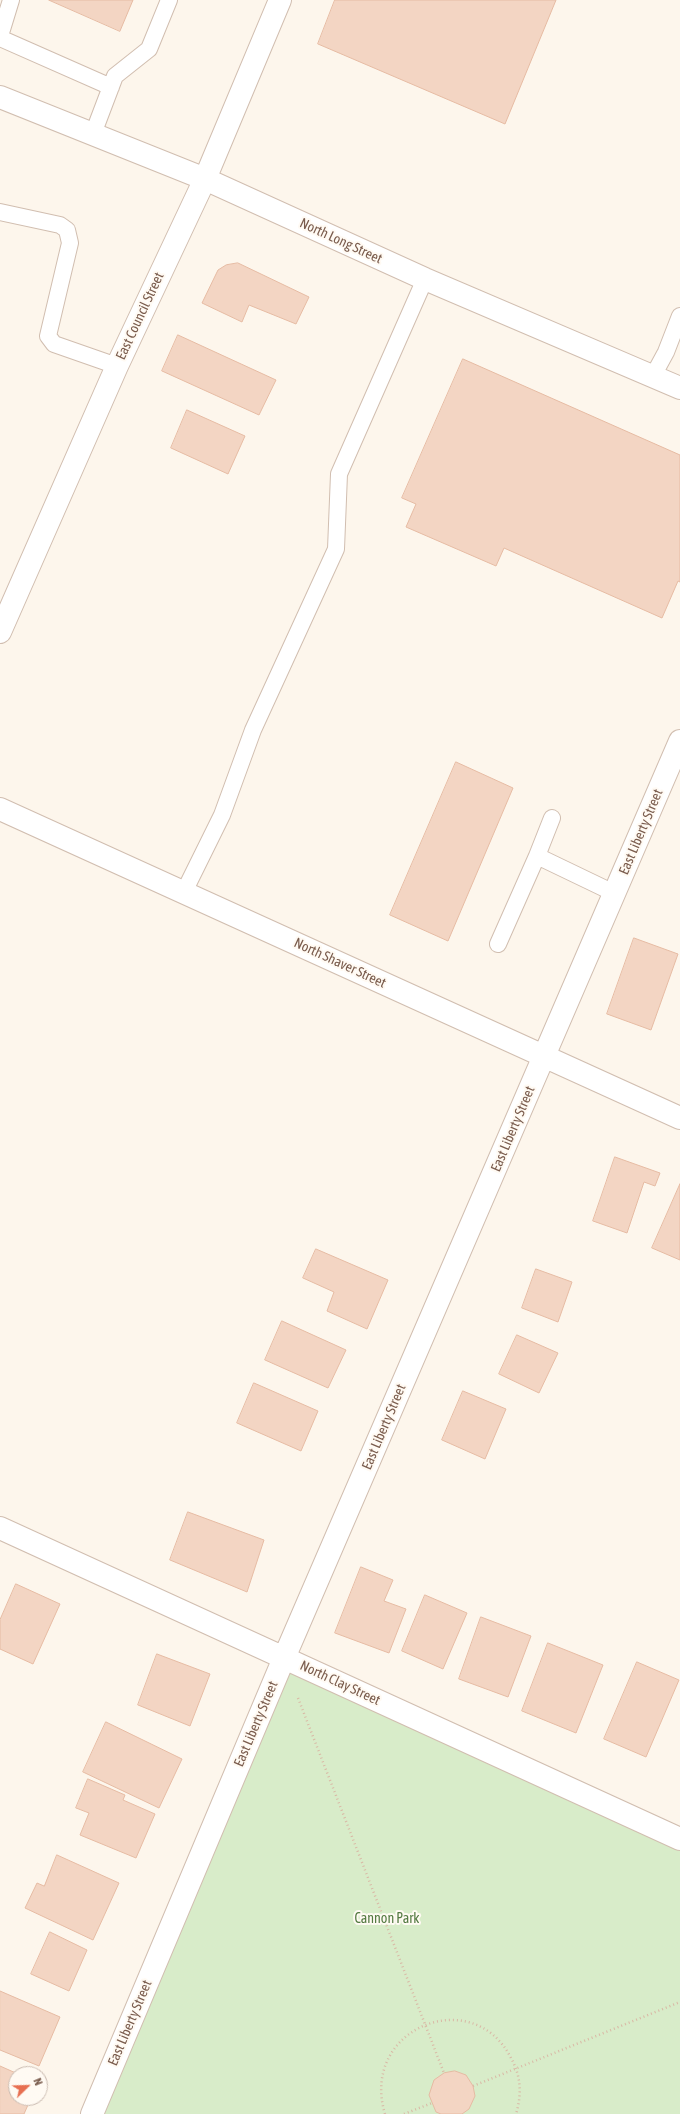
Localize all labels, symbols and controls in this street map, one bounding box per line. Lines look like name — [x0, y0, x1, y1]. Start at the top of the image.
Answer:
street label: North Long Street — [297, 215, 385, 267]
street label: East Council Street — [112, 270, 168, 362]
street label: East Liberty Street — [615, 787, 667, 877]
street label: North Shaver Street — [291, 934, 389, 992]
street label: East Liberty Street — [487, 1084, 539, 1174]
street label: East Liberty Street — [358, 1382, 410, 1472]
street label: North Clay Street — [297, 1657, 383, 1709]
street label: East Liberty Street — [230, 1679, 282, 1769]
park label: Cannon Park — [354, 1911, 420, 1927]
street label: East Liberty Street — [104, 1978, 156, 2068]
north arrow — [8, 2066, 48, 2106]
text: N — [31, 2076, 45, 2087]

